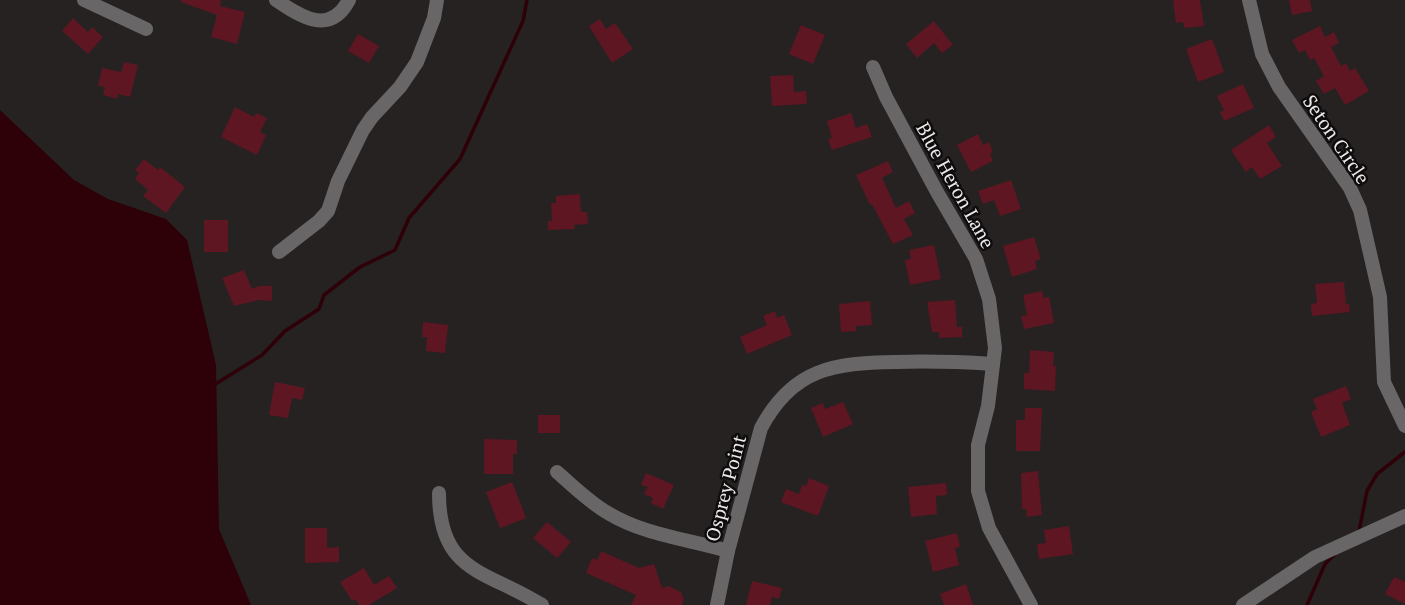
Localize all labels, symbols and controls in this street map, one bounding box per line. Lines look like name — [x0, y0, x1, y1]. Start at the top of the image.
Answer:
street label: Seton Circle — [1298, 89, 1376, 189]
street label: Blue Heron Lane — [911, 118, 1001, 252]
street label: Osprey Point — [699, 432, 751, 544]

